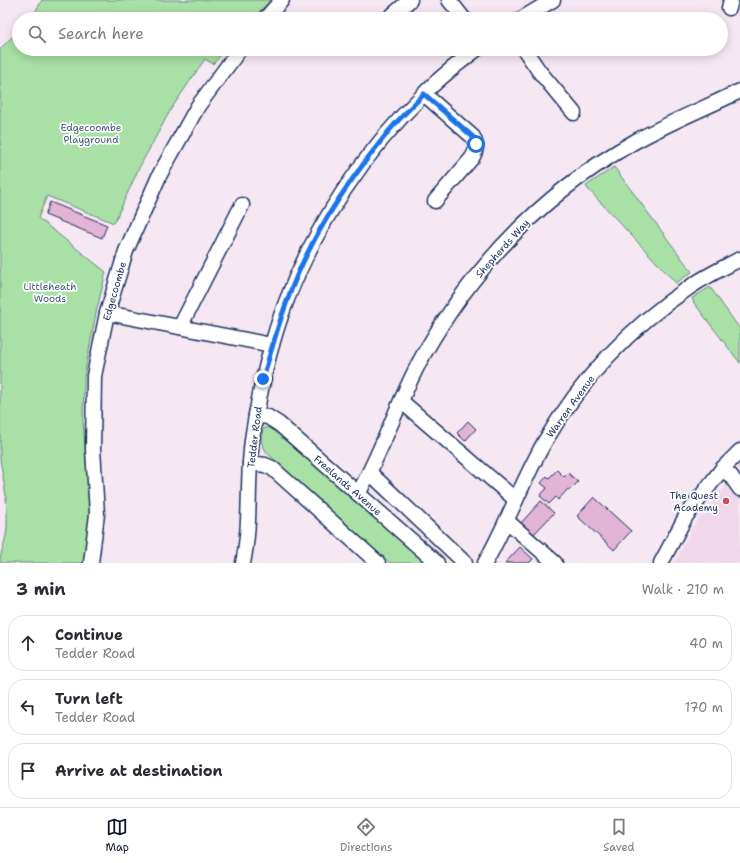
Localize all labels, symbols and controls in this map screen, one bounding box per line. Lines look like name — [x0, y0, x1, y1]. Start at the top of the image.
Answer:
search box — [12, 12, 728, 56]
icon: search — [26, 23, 48, 45]
text: Search here — [58, 24, 144, 44]
park label: Edgecoombe Playground — [61, 121, 122, 146]
route start — [467, 135, 485, 153]
street label: Shepherds Way — [473, 216, 532, 280]
street label: Edgecoombe — [100, 260, 129, 322]
park label: Littleheath Woods — [23, 280, 77, 305]
route end — [254, 370, 272, 388]
street label: Warren Avenue — [543, 372, 598, 440]
street label: Tedder Road — [244, 405, 265, 469]
street label: Freelands Avenue — [311, 452, 385, 519]
place label: The Quest Academy — [669, 489, 718, 514]
marker: The Quest Academy — [721, 496, 731, 506]
text: 3 min — [16, 578, 66, 600]
text: Walk · 210 m — [642, 581, 724, 598]
text: Continue — [55, 625, 123, 645]
icon: ahead — [17, 632, 39, 654]
text: 40 m — [689, 635, 723, 652]
text: Tedder Road — [55, 645, 135, 662]
text: Turn left — [55, 689, 123, 709]
icon: left — [17, 696, 39, 718]
text: 170 m — [685, 699, 723, 716]
text: Tedder Road — [55, 709, 135, 726]
icon: arrive — [17, 760, 39, 782]
text: Arrive at destination — [55, 761, 223, 781]
tab: Map — [105, 816, 129, 855]
tab: Directions — [340, 816, 392, 855]
tab: Saved — [603, 816, 635, 855]

